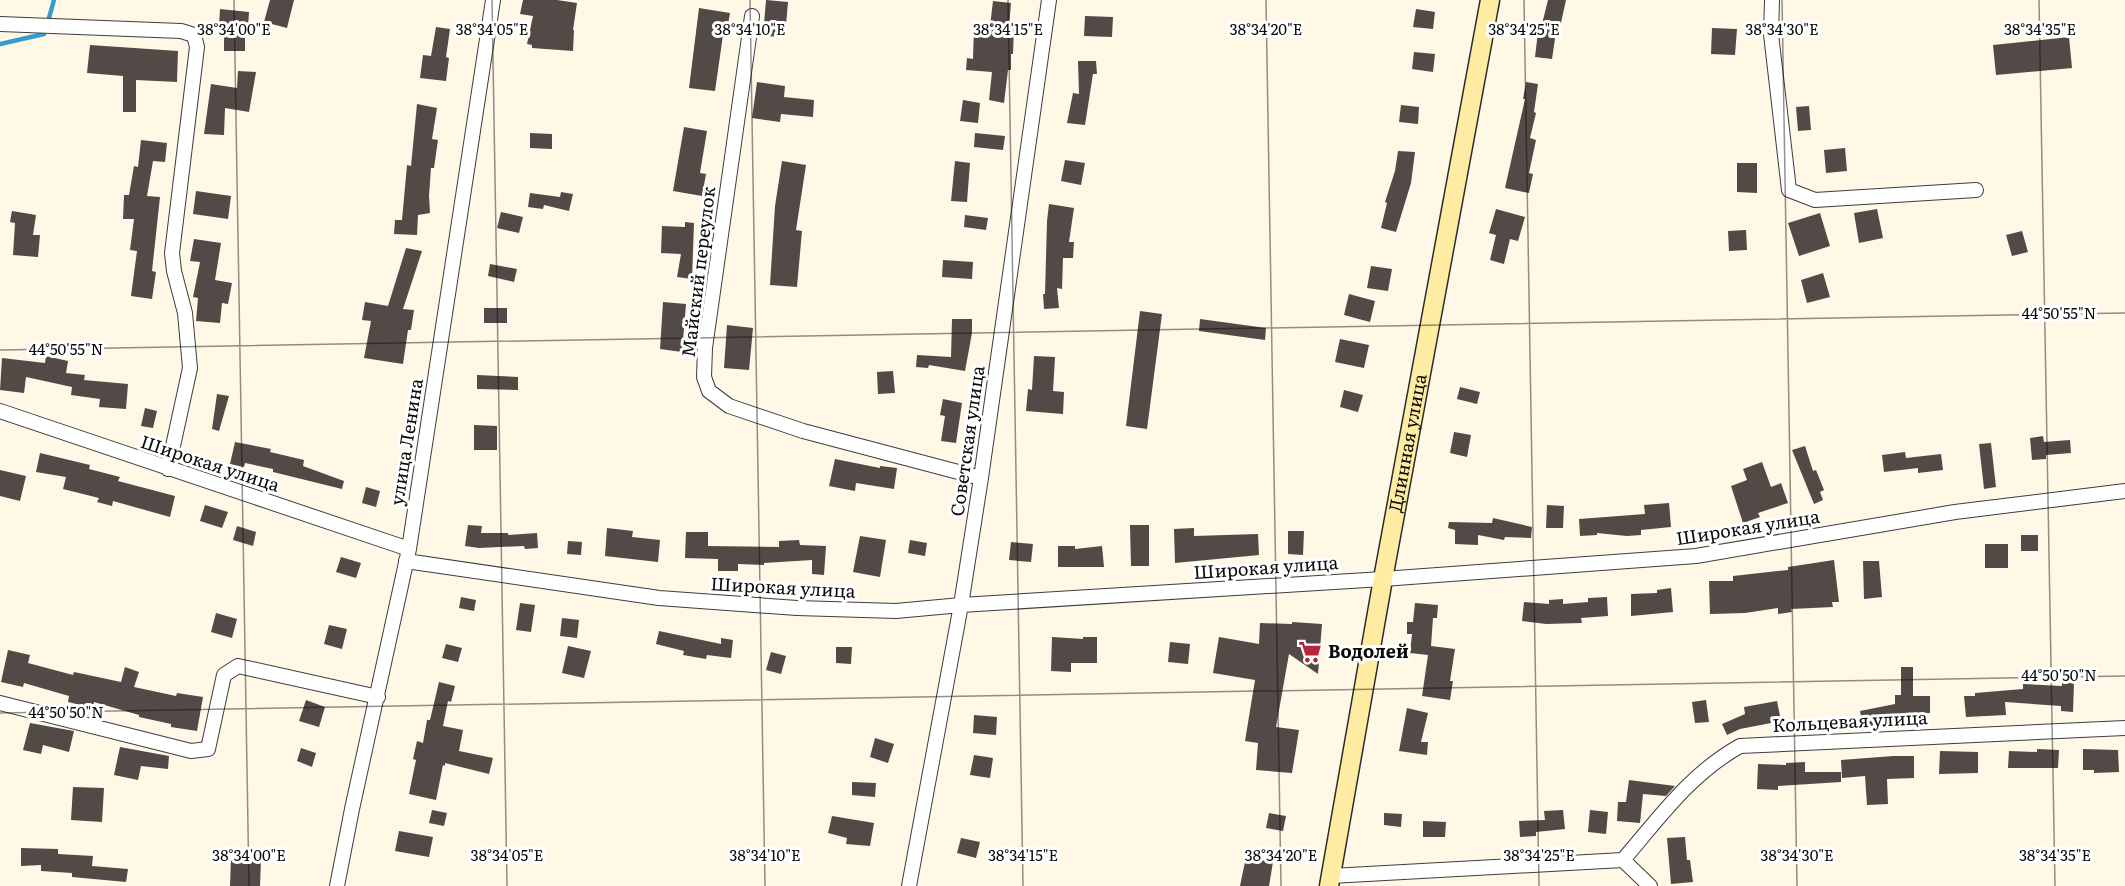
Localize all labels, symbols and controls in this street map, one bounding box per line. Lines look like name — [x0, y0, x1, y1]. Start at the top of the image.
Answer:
text: 38°34'00"E — [197, 17, 271, 40]
text: 38°34'05"E — [456, 17, 528, 40]
text: 38°34'10"E — [714, 17, 786, 40]
text: 38°34'15"E — [973, 17, 1043, 40]
text: 38°34'20"E — [1230, 17, 1302, 40]
text: 38°34'25"E — [1488, 17, 1560, 40]
text: 38°34'30"E — [1745, 17, 1819, 40]
text: 38°34'35"E — [2004, 17, 2076, 40]
street label: Майский переулок — [674, 185, 721, 359]
text: 44°50'55"N — [2022, 301, 2096, 324]
text: 44°50'55"N — [29, 337, 103, 360]
street label: Советская улица — [943, 363, 990, 518]
street label: Длинная улица — [1381, 371, 1433, 514]
street label: улица Ленина — [382, 376, 429, 507]
street label: Широкая улица — [137, 427, 284, 498]
street label: Широкая улица — [1674, 502, 1822, 551]
street label: Широкая улица — [1193, 548, 1339, 585]
street label: Широкая улица — [710, 569, 856, 604]
place label: Водолей — [1328, 637, 1409, 664]
supermarket icon: Водолей — [1297, 639, 1323, 665]
text: 44°50'50"N — [2021, 663, 2097, 686]
text: 44°50'50"N — [28, 700, 104, 723]
street label: Кольцевая улица — [1772, 703, 1928, 738]
text: 38°34'00"E — [212, 843, 286, 866]
text: 38°34'05"E — [471, 843, 543, 866]
text: 38°34'10"E — [729, 843, 801, 866]
text: 38°34'15"E — [988, 843, 1058, 866]
text: 38°34'20"E — [1245, 843, 1317, 866]
text: 38°34'25"E — [1503, 843, 1575, 866]
text: 38°34'30"E — [1760, 843, 1834, 866]
text: 38°34'35"E — [2019, 843, 2091, 866]

